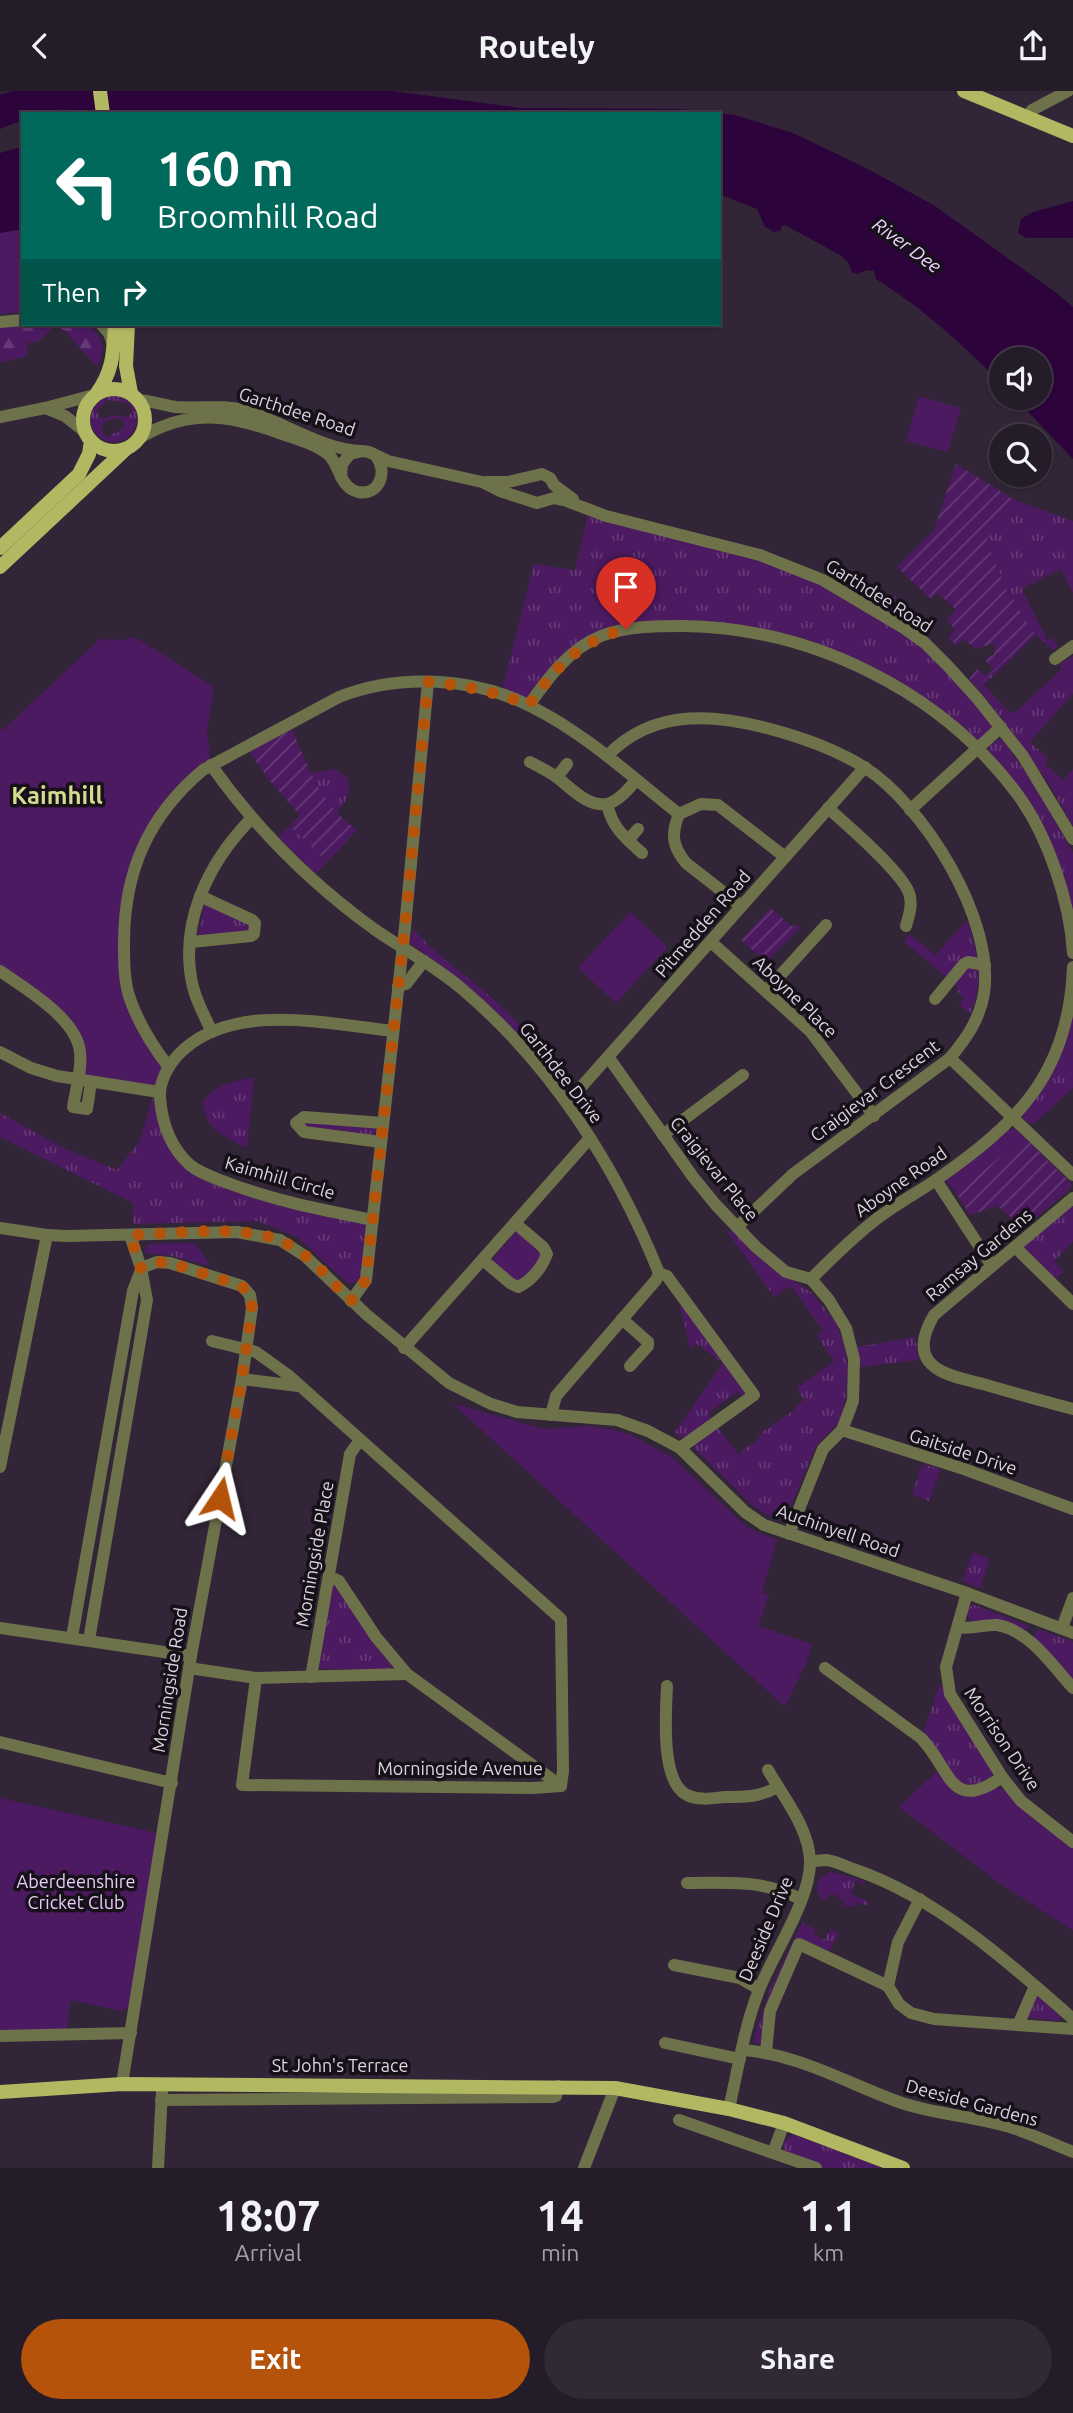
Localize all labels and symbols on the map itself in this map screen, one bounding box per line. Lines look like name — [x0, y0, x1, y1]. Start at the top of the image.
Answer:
water label: River Dee — [869, 213, 946, 277]
street label: Garthdee Road — [237, 383, 358, 439]
street label: Garthdee Road — [823, 555, 936, 636]
pin — [596, 557, 656, 629]
district label: Kaimhill — [11, 782, 103, 809]
street label: Pitmedden Road — [651, 866, 754, 981]
street label: Aboyne Place — [750, 951, 842, 1041]
street label: Garthdee Drive — [516, 1018, 607, 1127]
street label: Craigievar Crescent — [806, 1035, 943, 1145]
street label: Craigievar Place — [667, 1112, 763, 1224]
street label: Aboyne Road — [851, 1142, 950, 1220]
street label: Kaimhill Circle — [223, 1152, 338, 1202]
street label: Ramsay Gardens — [921, 1204, 1036, 1304]
street label: Gaitside Drive — [907, 1424, 1020, 1478]
position arrow — [183, 1461, 257, 1535]
street label: Morningside Place — [291, 1479, 337, 1628]
street label: Auchinyell Road — [774, 1500, 902, 1560]
street label: Morningside Road — [148, 1606, 190, 1754]
street label: Morrison Drive — [961, 1683, 1045, 1794]
street label: Morningside Avenue — [377, 1758, 543, 1778]
park label: Aberdeenshire Cricket Club — [17, 1871, 135, 1912]
street label: Deeside Drive — [734, 1873, 796, 1984]
street label: St John's Terrace — [272, 2055, 408, 2075]
street label: Deeside Gardens — [904, 2075, 1041, 2129]

